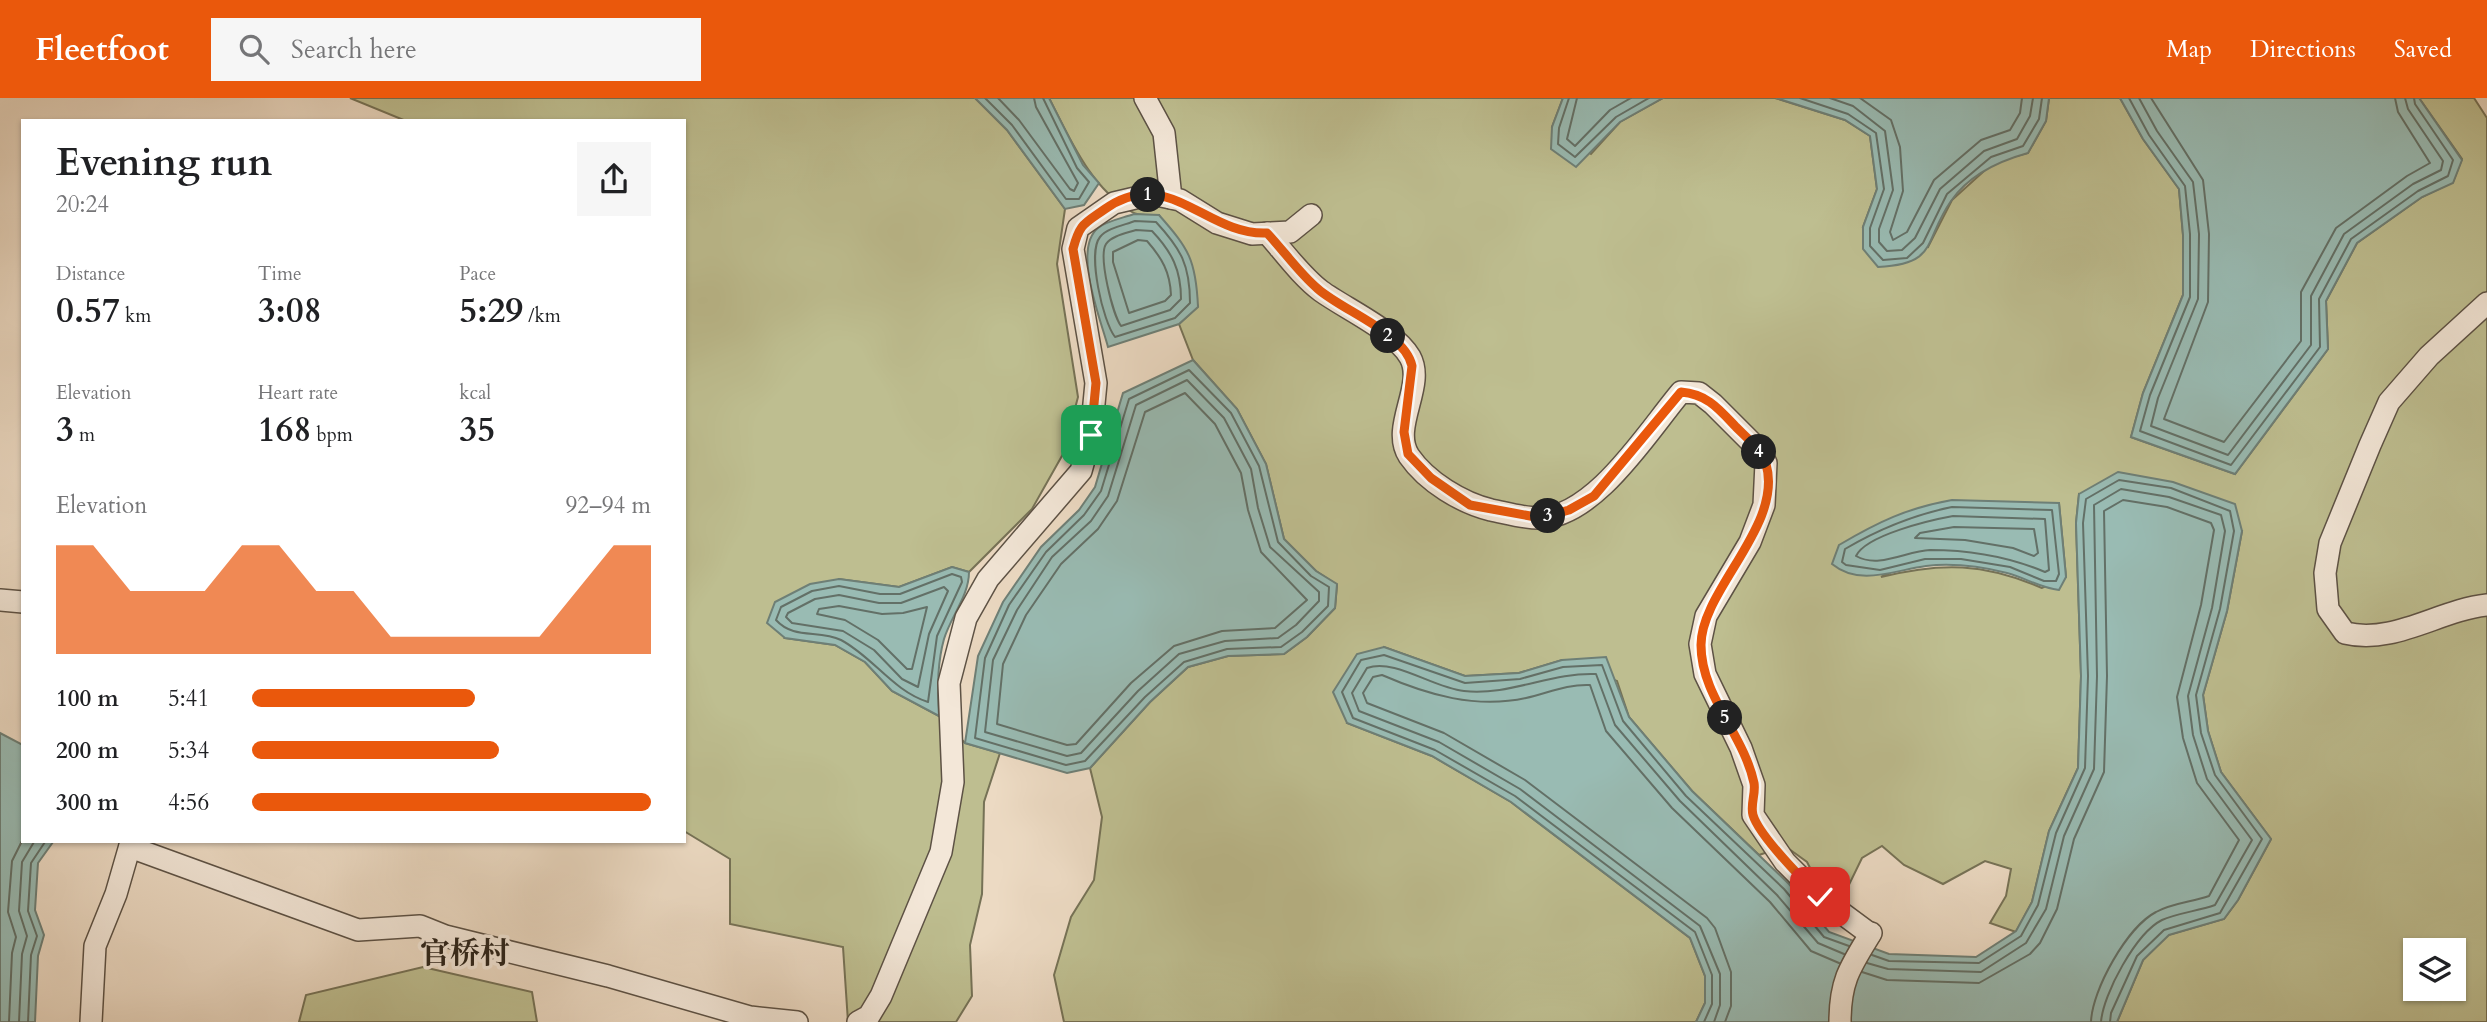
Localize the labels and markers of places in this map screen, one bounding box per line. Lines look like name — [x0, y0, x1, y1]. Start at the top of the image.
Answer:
pin: 1 — [1130, 178, 1166, 212]
pin: 2 — [1370, 318, 1406, 354]
pin — [1061, 405, 1121, 465]
pin: 4 — [1742, 434, 1776, 470]
pin: 3 — [1530, 498, 1566, 534]
pin: 5 — [1708, 700, 1742, 736]
pin — [1790, 867, 1850, 927]

